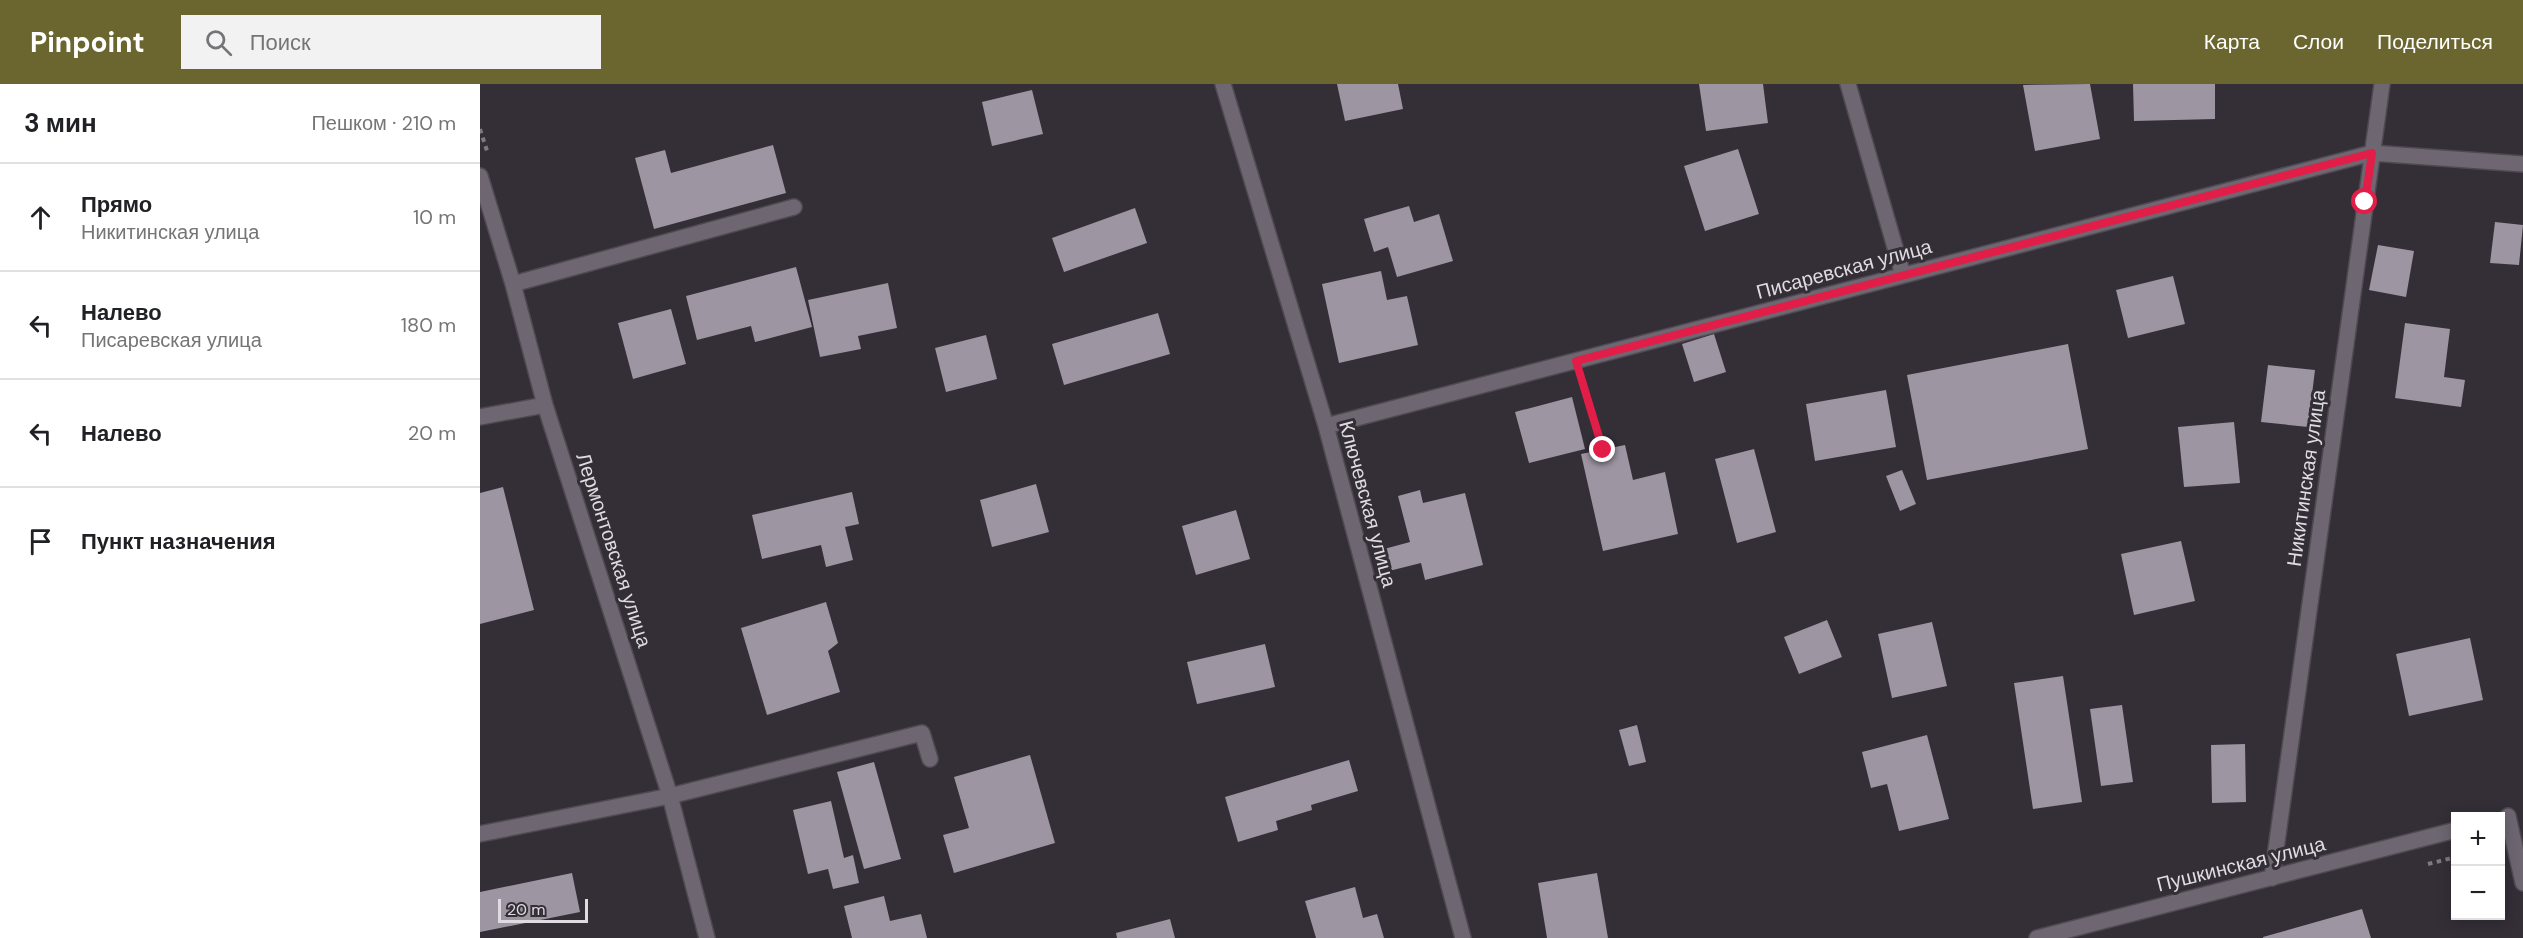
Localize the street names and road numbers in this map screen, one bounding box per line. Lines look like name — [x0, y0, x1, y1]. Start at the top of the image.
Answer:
street label: Писаревская улица — [1753, 233, 1936, 305]
street label: Никитинская улица — [2281, 387, 2331, 568]
street label: Ключевская улица — [1333, 418, 1403, 591]
street label: Лермонтовская улица — [570, 449, 658, 651]
street label: Пушкинская улица — [2154, 830, 2329, 898]

